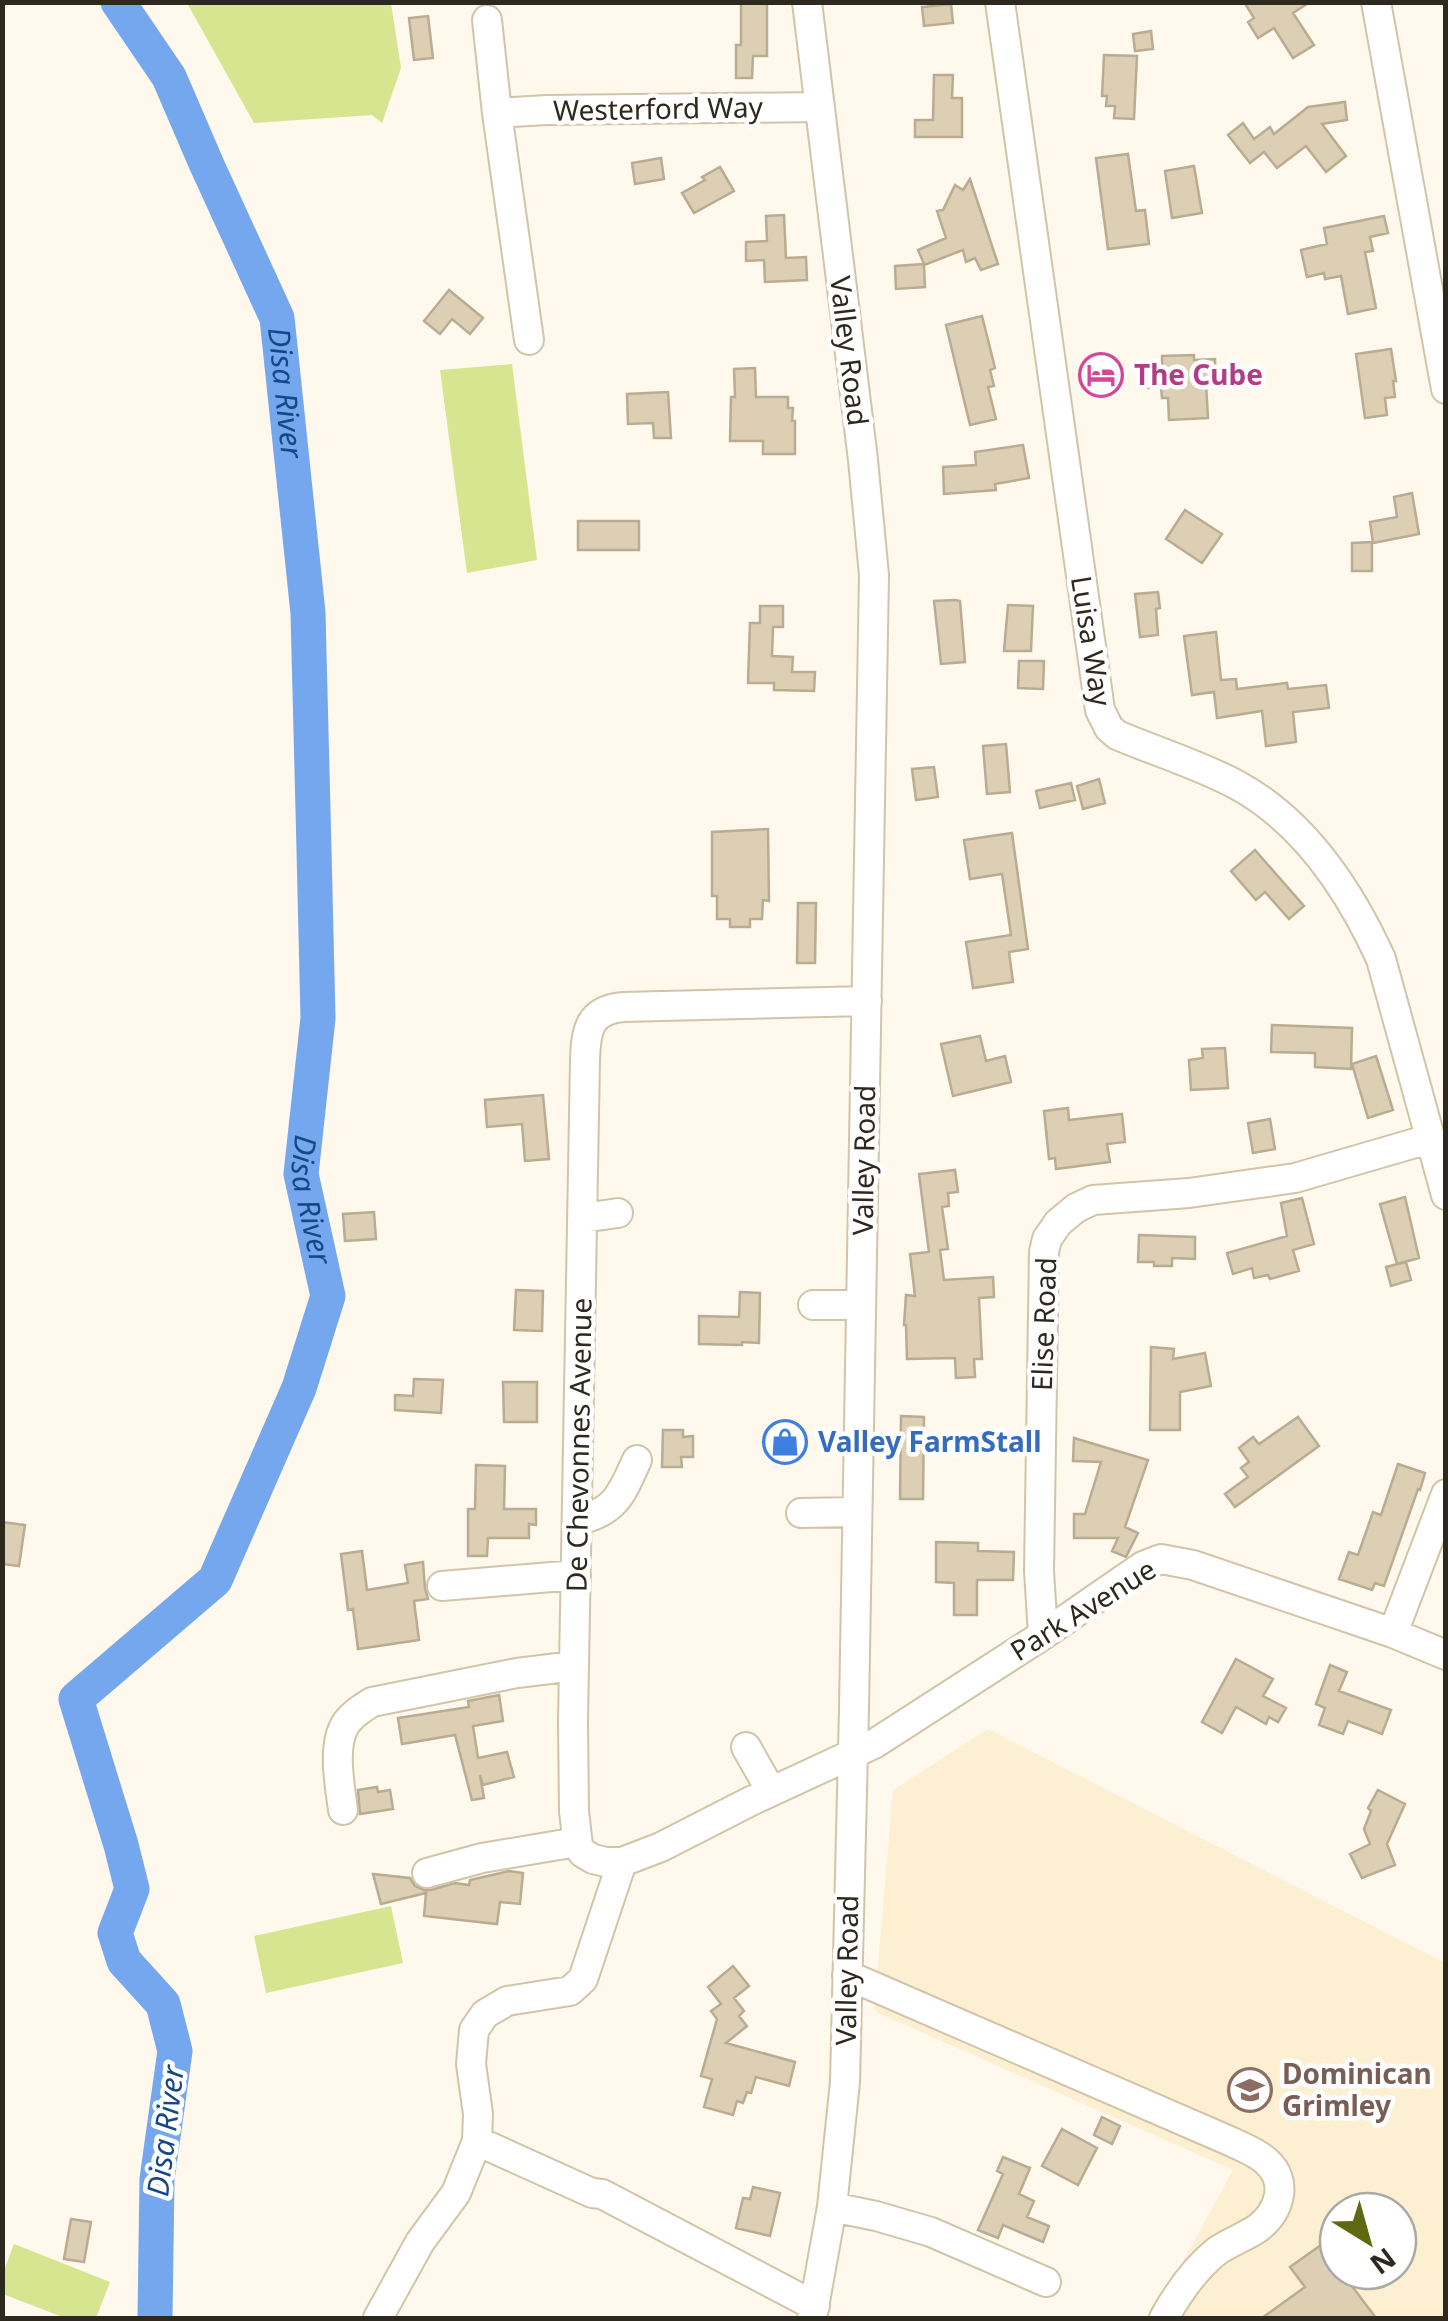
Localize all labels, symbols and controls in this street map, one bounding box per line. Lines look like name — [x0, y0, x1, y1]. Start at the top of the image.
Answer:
street label: Westerford Way — [553, 87, 764, 129]
street label: Valley Road — [822, 274, 878, 428]
water label: Disa River — [259, 325, 314, 461]
hotel icon: The Cube — [1078, 352, 1124, 398]
place label: The Cube — [1134, 355, 1263, 393]
street label: Luisa Way — [1063, 573, 1121, 709]
street label: Valley Road — [843, 1084, 883, 1236]
water label: Disa River — [282, 1133, 343, 1269]
street label: Elise Road — [1022, 1256, 1064, 1391]
street label: De Chevonnes Avenue — [556, 1298, 600, 1592]
shop icon: Valley FarmStall — [762, 1419, 808, 1465]
place label: Valley FarmStall — [818, 1422, 1042, 1460]
street label: Park Avenue — [1003, 1549, 1162, 1669]
street label: Valley Road — [826, 1894, 866, 2046]
place label: Dominican Grimley — [1282, 2054, 1432, 2124]
water label: Disa River — [136, 2062, 193, 2199]
school or university icon: Dominican Grimley — [1227, 2067, 1273, 2113]
north arrow — [1318, 2191, 1418, 2291]
text: N — [1363, 2240, 1404, 2284]

